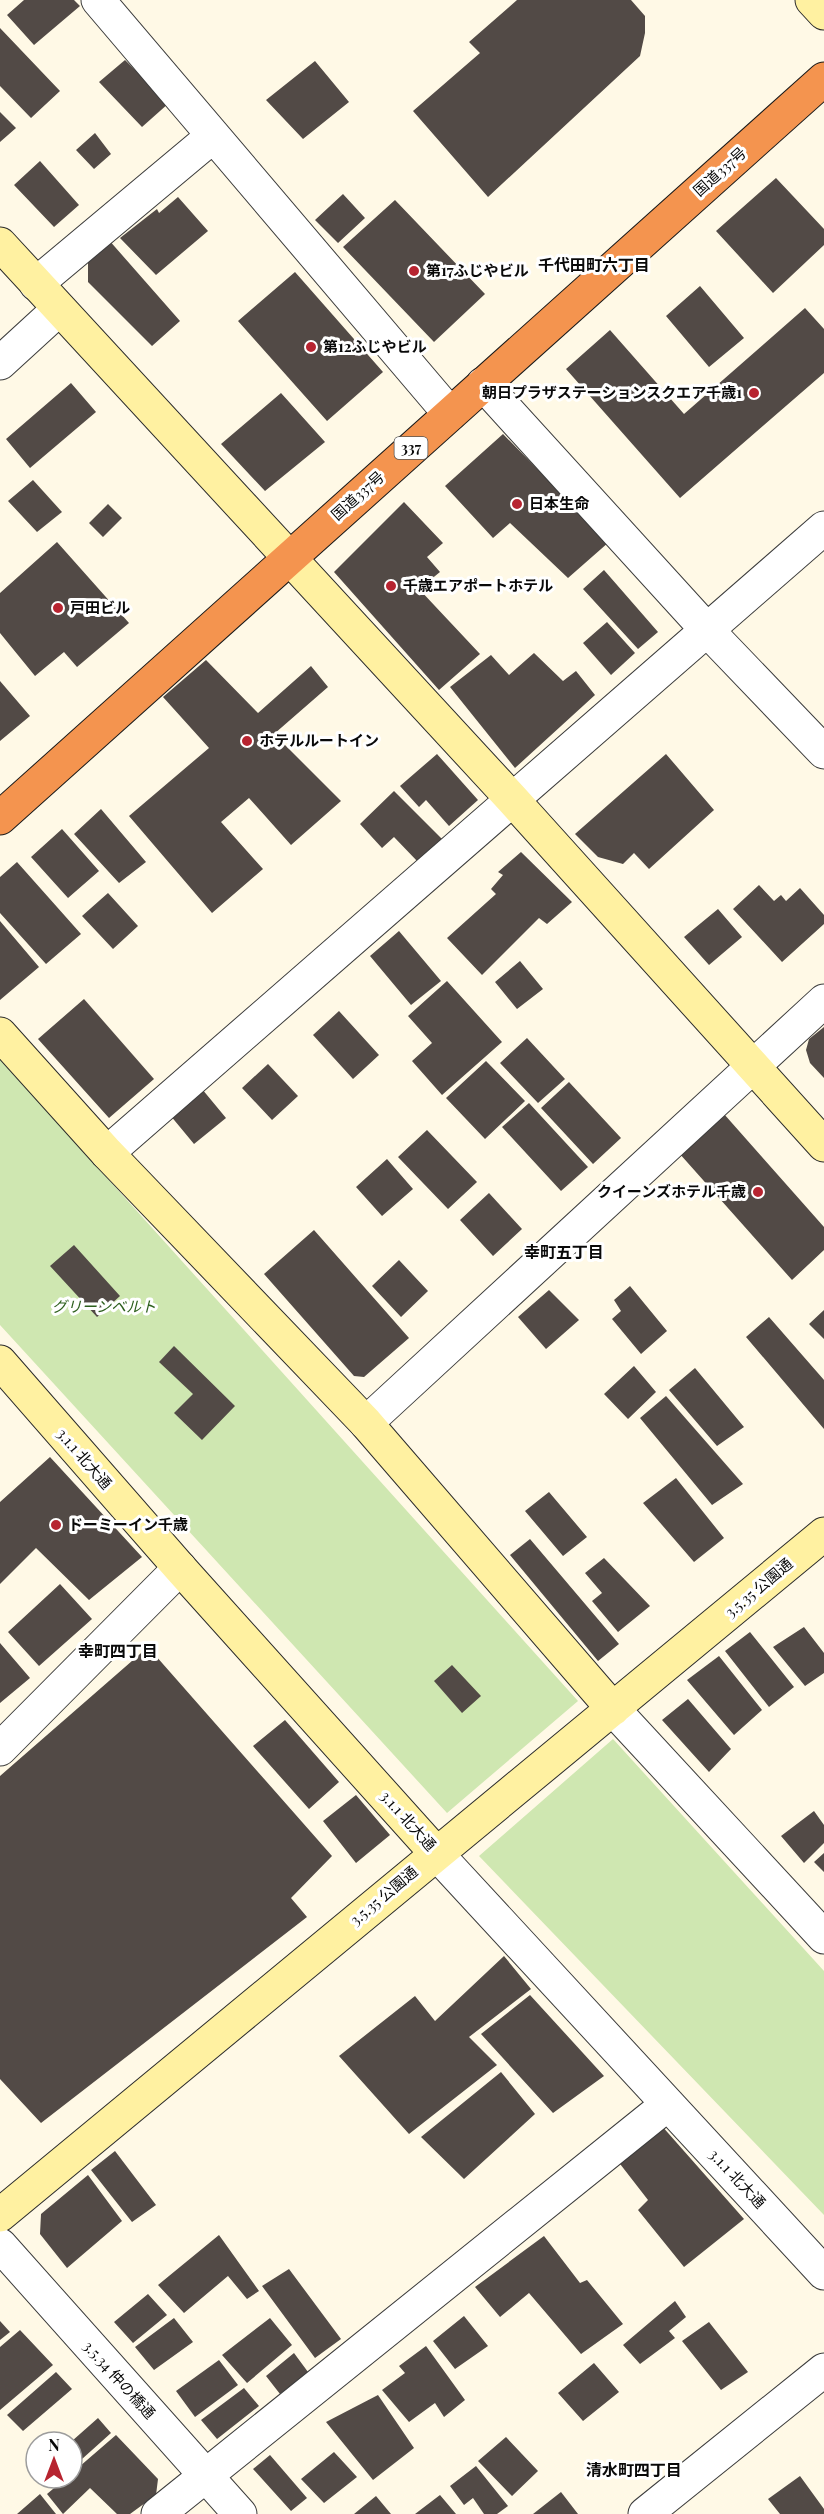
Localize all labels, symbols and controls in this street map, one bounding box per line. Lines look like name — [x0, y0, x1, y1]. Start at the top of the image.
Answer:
street label: 国道337号 — [689, 142, 750, 200]
district label: 千代田町六丁目 — [538, 254, 650, 275]
place label: 第17ふじやビル — [426, 260, 529, 280]
marker: 第17ふじやビル — [407, 264, 421, 278]
place label: 第12ふじやビル — [323, 336, 427, 356]
marker: 第12ふじやビル — [304, 340, 318, 354]
place label: 朝日プラザステーションスクエア千歳1 — [482, 382, 742, 402]
marker: 朝日プラザステーションスクエア千歳1 — [747, 386, 761, 400]
road number: 337 — [394, 437, 428, 459]
street label: 国道337号 — [327, 466, 388, 524]
place label: 日本生命 — [529, 493, 590, 513]
marker: 日本生命 — [510, 497, 524, 511]
place label: 千歳エアポートホテル — [403, 575, 553, 595]
marker: 千歳エアポートホテル — [384, 579, 398, 593]
place label: 戸田ビル — [70, 597, 130, 617]
marker: 戸田ビル — [51, 601, 65, 615]
place label: ホテルルートイン — [259, 730, 379, 750]
marker: ホテルルートイン — [240, 734, 254, 748]
place label: クイーンズホテル千歳 — [597, 1181, 746, 1201]
marker: クイーンズホテル千歳 — [751, 1185, 765, 1199]
district label: 幸町五丁目 — [524, 1241, 604, 1262]
park label: グリーンベルト — [52, 1296, 156, 1316]
street label: 3.1.1 北大通 — [53, 1424, 117, 1493]
place label: ドーミーイン千歳 — [68, 1514, 188, 1534]
marker: ドーミーイン千歳 — [49, 1518, 63, 1532]
street label: 3.5.35 公園通 — [720, 1553, 796, 1621]
district label: 幸町四丁目 — [78, 1640, 158, 1661]
street label: 3.1.1 北大通 — [376, 1786, 441, 1855]
street label: 3.5.35 公園通 — [345, 1861, 421, 1929]
street label: 3.1.1 北大通 — [705, 2144, 770, 2212]
street label: 3.5.34 仲の橋通 — [79, 2336, 160, 2423]
north arrow — [24, 2430, 84, 2490]
text: N — [48, 2434, 60, 2455]
district label: 清水町四丁目 — [586, 2459, 682, 2480]

